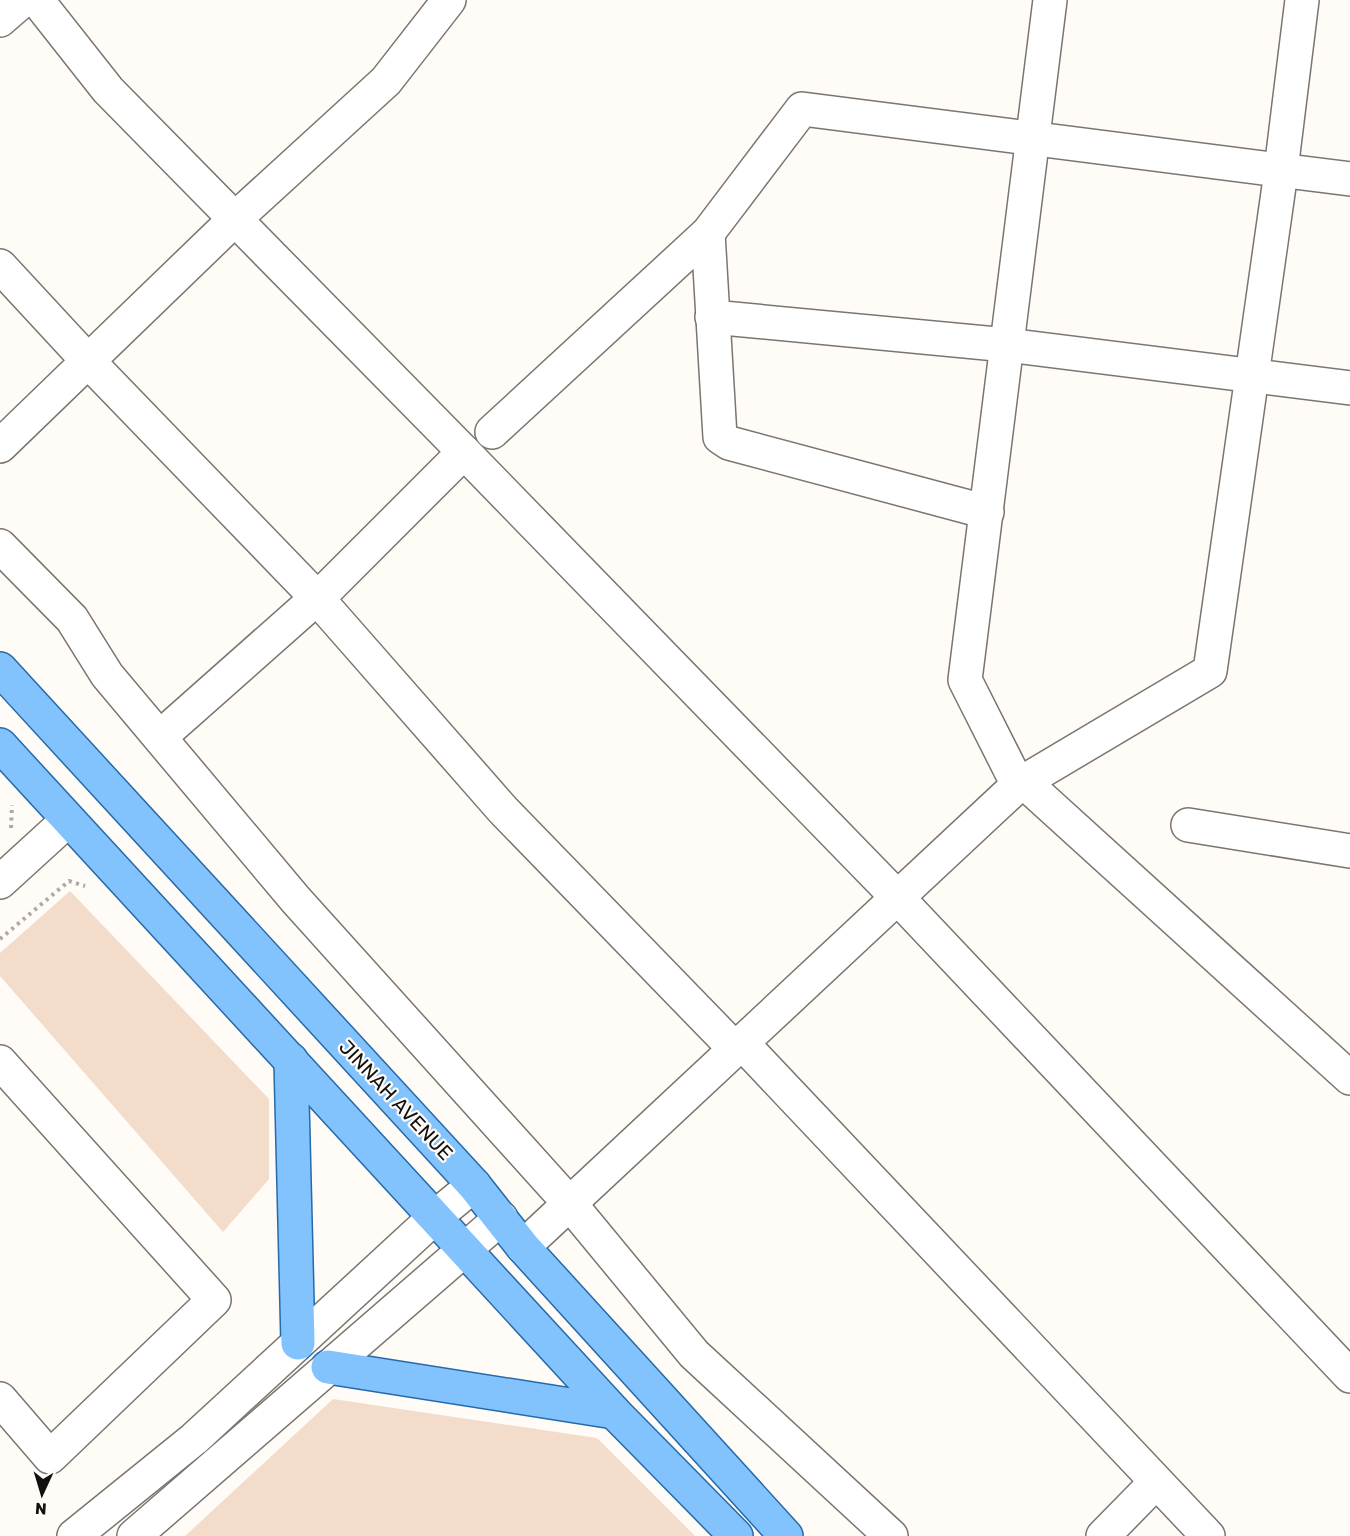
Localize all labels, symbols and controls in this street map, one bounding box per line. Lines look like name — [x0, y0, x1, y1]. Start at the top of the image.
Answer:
street label: JINNAH AVENUE — [334, 1035, 458, 1165]
north arrow — [12, 1464, 72, 1524]
text: N — [35, 1499, 47, 1518]

